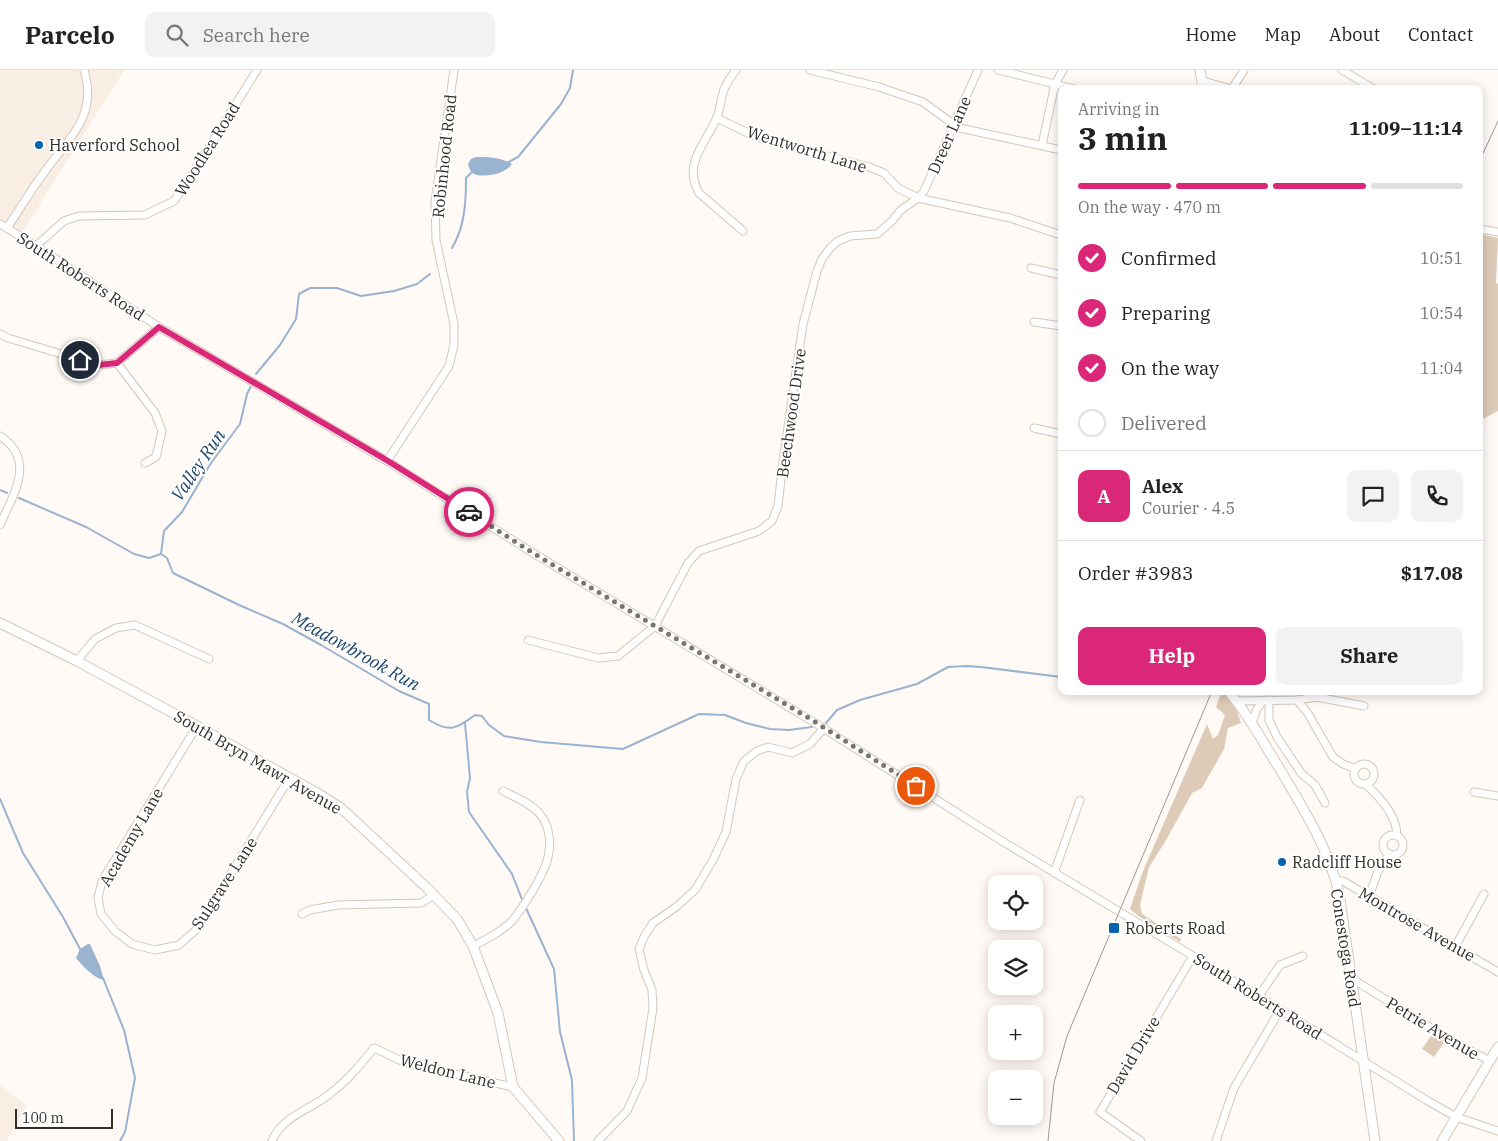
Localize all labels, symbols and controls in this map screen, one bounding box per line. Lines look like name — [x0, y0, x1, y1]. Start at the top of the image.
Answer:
search box — [145, 12, 495, 57]
text: Parcelo — [25, 19, 115, 51]
icon: search — [163, 21, 191, 49]
text: Search here — [203, 23, 310, 47]
text: Home — [1185, 23, 1237, 46]
text: Map — [1265, 23, 1301, 46]
text: About — [1329, 23, 1380, 46]
text: Contact — [1408, 23, 1473, 46]
street label: Robinhood Road — [428, 93, 460, 219]
street label: Dreer Lane — [923, 93, 975, 177]
street label: Woodlea Road — [170, 98, 244, 200]
text: Arriving in — [1078, 99, 1160, 119]
text: 11:09–11:14 — [1349, 116, 1463, 140]
text: 3 min — [1078, 117, 1168, 159]
street label: Wentworth Lane — [745, 121, 869, 177]
place label: Haverford School — [49, 135, 180, 155]
marker: Haverford School — [33, 139, 45, 151]
text: On the way · 470 m — [1078, 197, 1221, 217]
street label: South Roberts Road — [13, 227, 149, 325]
icon: check — [1078, 244, 1106, 272]
text: Confirmed — [1121, 246, 1216, 270]
text: 10:51 — [1420, 248, 1463, 268]
icon: check — [1078, 299, 1106, 327]
text: Preparing — [1121, 301, 1210, 325]
text: 10:54 — [1420, 303, 1463, 323]
pin — [59, 339, 101, 381]
icon: home — [66, 346, 94, 374]
street label: Beechwood Drive — [772, 347, 810, 479]
icon: check — [1078, 354, 1106, 382]
text: On the way — [1121, 356, 1219, 380]
text: 11:04 — [1420, 358, 1463, 378]
text: Delivered — [1121, 411, 1207, 435]
water label: Valley Run — [166, 424, 231, 505]
button: chat — [1347, 470, 1399, 522]
button: phone — [1411, 470, 1463, 522]
text: Alex — [1142, 474, 1183, 498]
text: A — [1097, 484, 1111, 508]
courier — [444, 487, 494, 537]
icon: car — [455, 498, 483, 526]
text: Courier · 4.5 — [1142, 498, 1235, 518]
text: Order #3983 — [1078, 561, 1193, 585]
text: $17.08 — [1401, 561, 1463, 585]
water label: Meadowbrook Run — [287, 606, 425, 696]
button: Help — [1078, 627, 1266, 685]
button: Share — [1276, 627, 1463, 685]
street label: South Bryn Mawr Avenue — [171, 706, 345, 818]
pin — [895, 765, 937, 807]
icon: bag — [902, 772, 930, 800]
street label: Academy Lane — [95, 784, 167, 890]
street label: Sulgrave Lane — [187, 833, 261, 933]
place label: Radcliff House — [1292, 852, 1402, 872]
marker: Radcliff House — [1276, 856, 1288, 868]
map controls — [988, 875, 1043, 1125]
button: locate — [988, 875, 1043, 930]
street label: Montrose Avenue — [1355, 883, 1479, 965]
street label: Conestoga Road — [1327, 887, 1365, 1009]
place label: Roberts Road — [1125, 918, 1226, 938]
marker: Roberts Road — [1107, 921, 1121, 935]
button: layers — [988, 940, 1043, 995]
street label: South Roberts Road — [1190, 948, 1326, 1044]
street label: Petrie Avenue — [1383, 993, 1483, 1063]
button: + — [988, 1005, 1043, 1060]
street label: David Drive — [1102, 1012, 1164, 1098]
street label: Weldon Lane — [398, 1049, 498, 1093]
button: − — [988, 1070, 1043, 1125]
scale bar — [15, 1106, 112, 1129]
text: 100 m — [22, 1109, 64, 1127]

